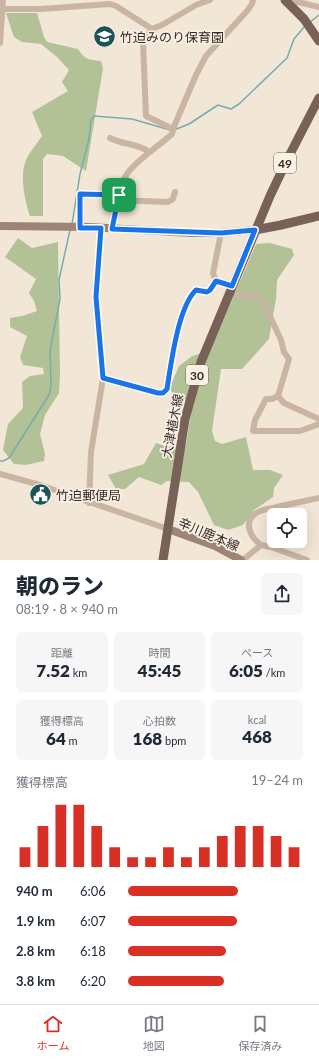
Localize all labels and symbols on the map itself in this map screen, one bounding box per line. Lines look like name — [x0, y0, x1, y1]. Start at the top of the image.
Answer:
school or university icon: 竹迫みのり保育園 — [92, 24, 118, 50]
place label: 竹迫みのり保育園 — [120, 29, 224, 45]
road number: 49 — [274, 153, 296, 173]
pin — [102, 178, 136, 212]
road number: 30 — [186, 365, 208, 385]
street label: 大津植木線 — [158, 393, 186, 459]
public building icon: 竹迫郵便局 — [28, 482, 54, 508]
place label: 竹迫郵便局 — [56, 487, 121, 503]
street label: 辛川鹿本線 — [176, 514, 242, 554]

